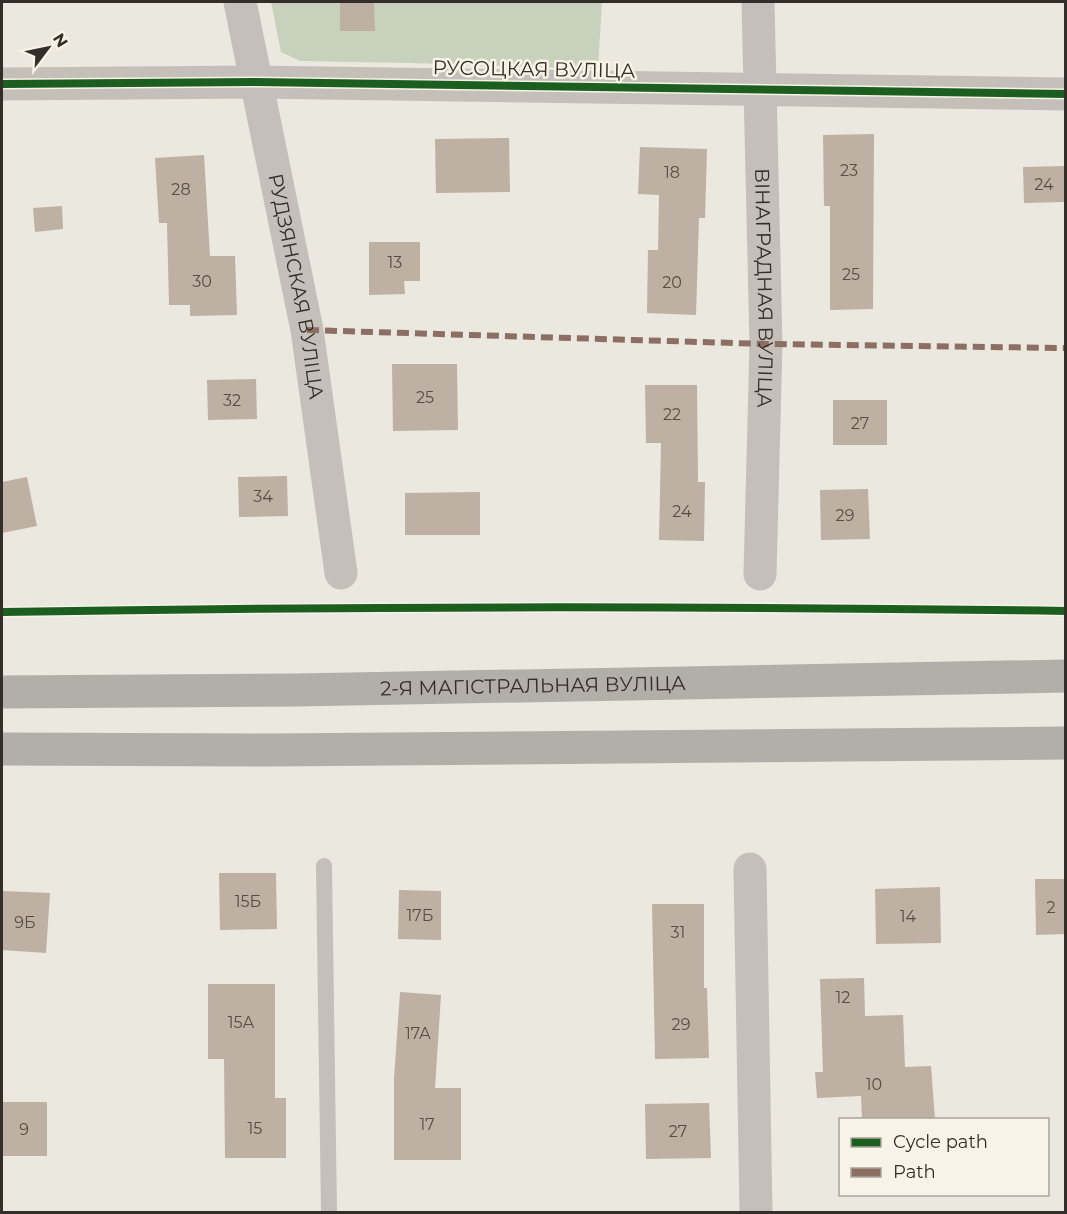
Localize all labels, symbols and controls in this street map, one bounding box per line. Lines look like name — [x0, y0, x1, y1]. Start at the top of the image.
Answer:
north arrow — [18, 18, 78, 78]
text: N — [49, 30, 72, 51]
street label: РУСОЦКАЯ ВУЛІЦА — [432, 55, 636, 83]
house number: 23 — [840, 161, 858, 180]
house number: 18 — [664, 163, 680, 182]
street label: ВІНАГРАДНАЯ ВУЛІЦА — [750, 168, 778, 408]
street label: РУДЗЯНСКАЯ ВУЛІЦА — [263, 172, 329, 401]
house number: 24 — [1034, 175, 1054, 194]
house number: 28 — [171, 180, 191, 199]
house number: 13 — [388, 253, 402, 272]
house number: 25 — [842, 265, 860, 284]
house number: 30 — [192, 272, 212, 291]
house number: 20 — [662, 273, 682, 292]
house number: 25 — [416, 388, 434, 407]
house number: 32 — [223, 391, 241, 410]
house number: 22 — [663, 405, 681, 424]
house number: 27 — [851, 414, 869, 433]
house number: 34 — [253, 487, 273, 506]
house number: 24 — [672, 502, 692, 521]
house number: 29 — [836, 506, 854, 525]
street label: 2-Я МАГІСТРАЛЬНАЯ ВУЛІЦА — [380, 671, 686, 700]
house number: 15Б — [235, 892, 261, 911]
house number: 2 — [1046, 898, 1056, 917]
house number: 17Б — [407, 906, 433, 925]
house number: 14 — [900, 907, 917, 926]
house number: 9Б — [14, 913, 36, 932]
house number: 31 — [671, 923, 685, 942]
house number: 12 — [836, 988, 850, 1007]
house number: 15А — [228, 1013, 254, 1032]
house number: 29 — [672, 1015, 690, 1034]
house number: 17А — [405, 1024, 431, 1043]
house number: 10 — [866, 1075, 882, 1094]
house number: 17 — [419, 1115, 435, 1134]
legend — [839, 1118, 1049, 1196]
house number: 15 — [248, 1119, 262, 1138]
house number: 9 — [19, 1120, 29, 1139]
house number: 27 — [669, 1122, 687, 1141]
text: Cycle path — [893, 1131, 988, 1153]
text: Path — [893, 1161, 936, 1183]

